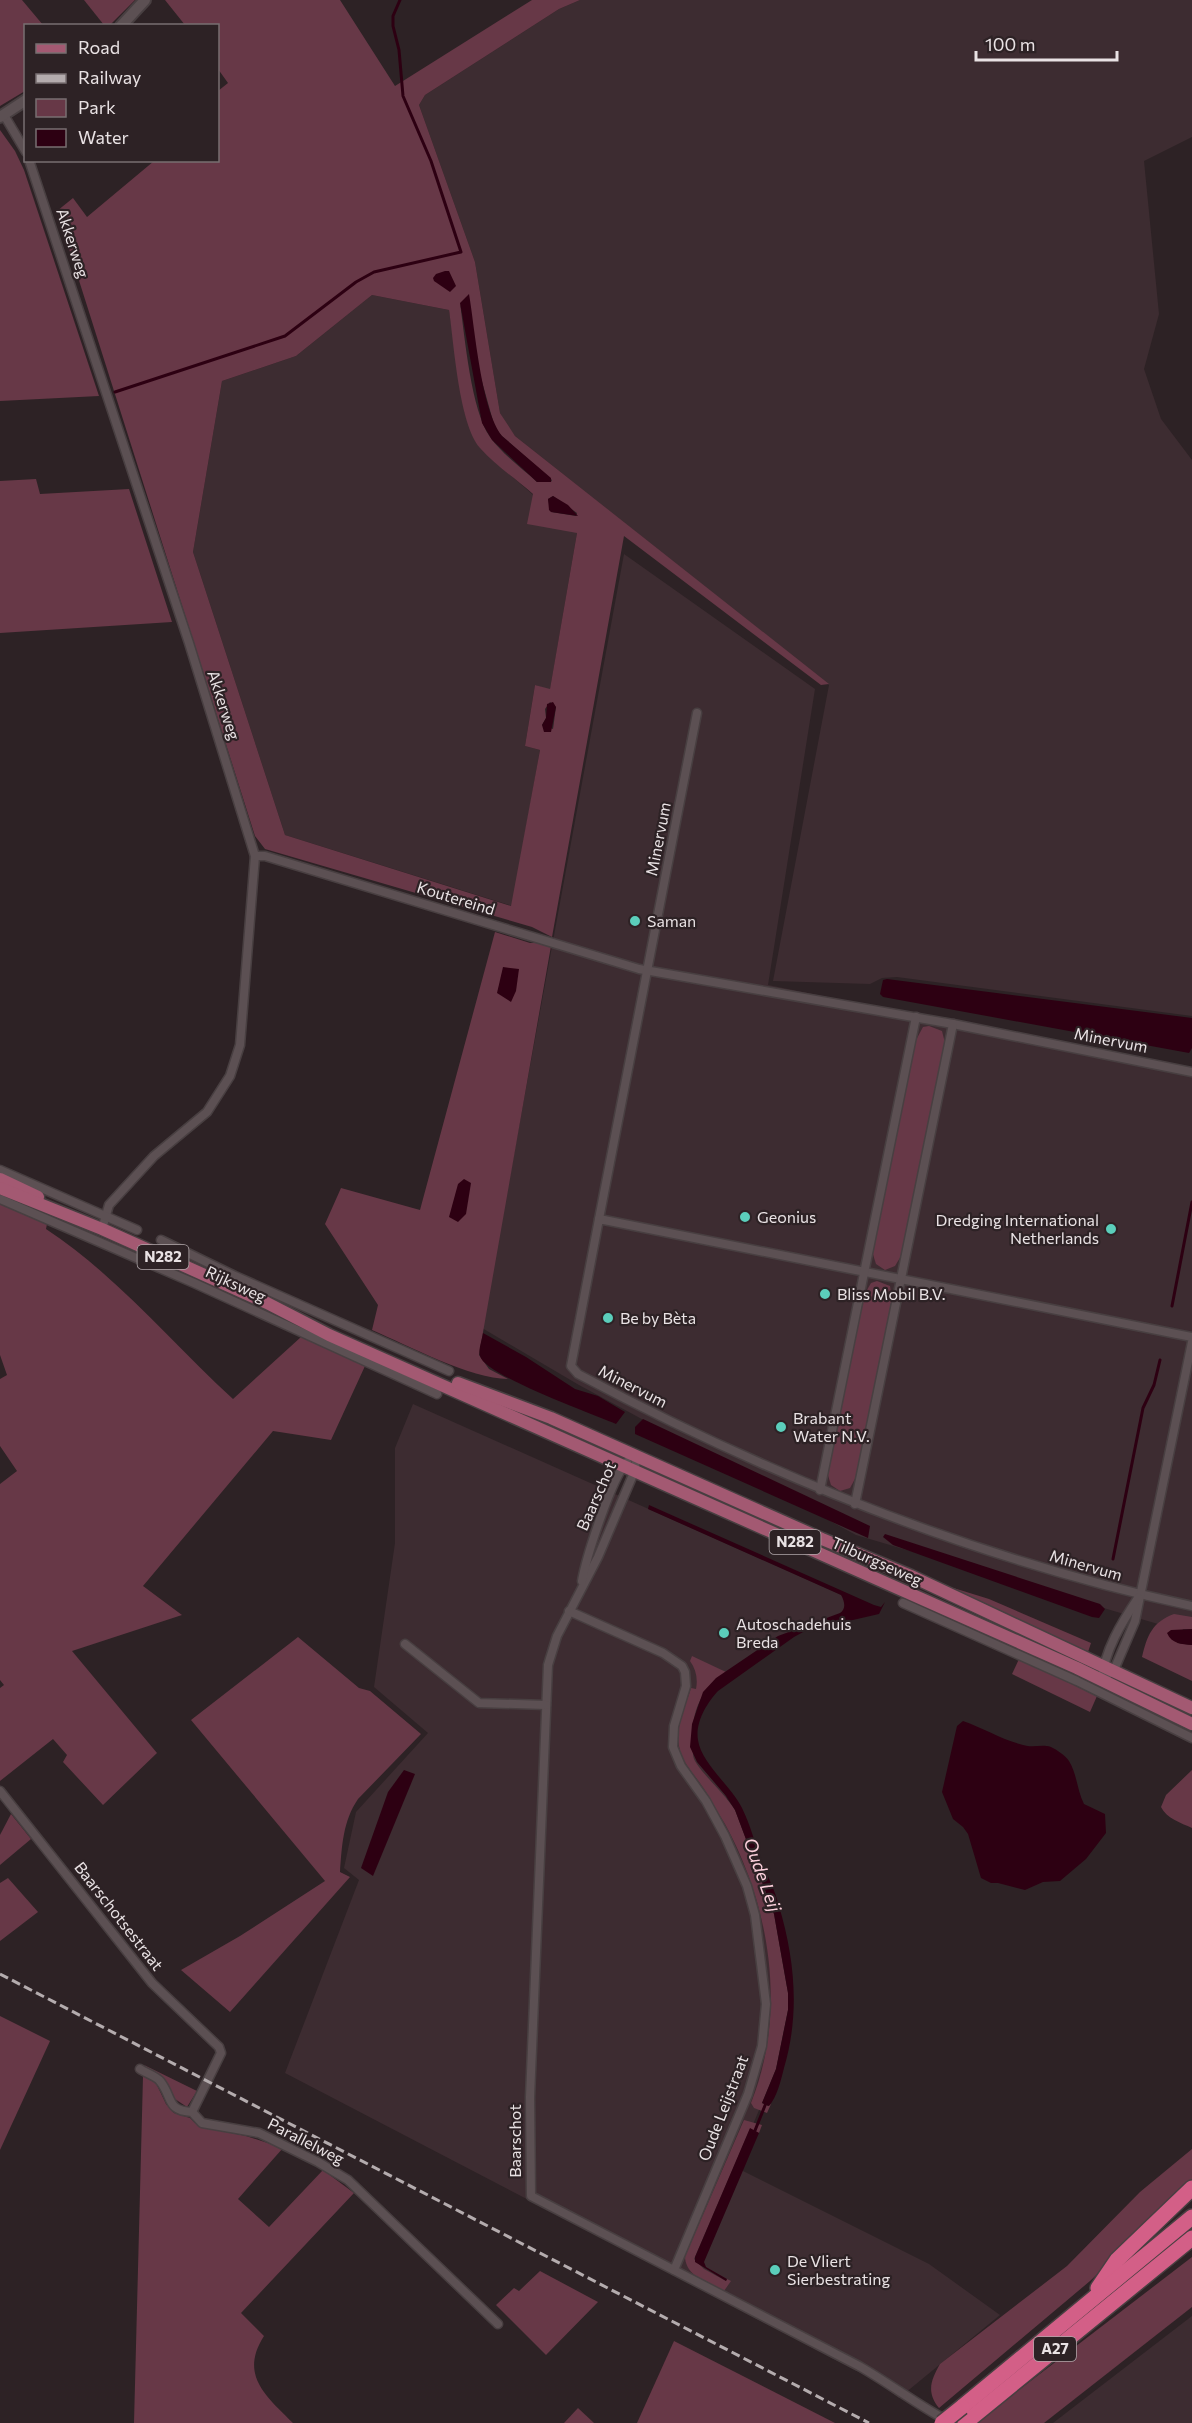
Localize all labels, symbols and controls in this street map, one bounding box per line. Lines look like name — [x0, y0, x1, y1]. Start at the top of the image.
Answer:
legend — [24, 24, 219, 162]
scale bar — [976, 24, 1117, 62]
text: 100 m — [985, 33, 1035, 55]
text: Road — [78, 36, 120, 58]
text: Railway — [78, 66, 141, 88]
text: Park — [78, 96, 116, 118]
text: Water — [78, 126, 129, 148]
street label: Akkerweg — [53, 205, 94, 281]
street label: Akkerweg — [204, 667, 245, 743]
street label: Minervum — [641, 801, 674, 877]
street label: Koutereind — [415, 877, 497, 918]
place label: Saman — [647, 911, 696, 930]
marker: Saman — [628, 914, 642, 928]
street label: Minervum — [1073, 1023, 1149, 1056]
place label: Geonius — [757, 1207, 816, 1226]
marker: Geonius — [738, 1210, 752, 1224]
place label: Dredging International Netherlands — [935, 1210, 1099, 1247]
marker: Dredging International Netherlands — [1104, 1222, 1118, 1236]
road number: N282 — [138, 1245, 188, 1269]
street label: Rijksweg — [203, 1261, 270, 1306]
place label: Bliss Mobil B.V. — [837, 1284, 946, 1303]
marker: Bliss Mobil B.V. — [818, 1287, 832, 1301]
place label: Be by Bèta — [620, 1308, 696, 1327]
marker: Be by Bèta — [601, 1311, 615, 1325]
street label: Minervum — [596, 1360, 671, 1411]
place label: Brabant Water N.V. — [793, 1408, 870, 1445]
marker: Brabant Water N.V. — [774, 1420, 788, 1434]
street label: Baarschot — [572, 1458, 619, 1533]
road number: N282 — [770, 1530, 820, 1554]
street label: Tilburgseweg — [829, 1532, 926, 1589]
street label: Minervum — [1048, 1545, 1125, 1584]
place label: Autoschadehuis Breda — [736, 1614, 852, 1651]
marker: Autoschadehuis Breda — [717, 1626, 731, 1640]
water label: Oude Leij — [739, 1835, 787, 1916]
street label: Baarschotsestraat — [71, 1858, 168, 1974]
street label: Oude Leijstraat — [694, 2052, 752, 2163]
street label: Baarschot — [505, 2104, 524, 2178]
street label: Parallelweg — [265, 2113, 348, 2168]
place label: De Vliert Sierbestrating — [787, 2251, 890, 2288]
marker: De Vliert Sierbestrating — [768, 2263, 782, 2277]
road number: A27 — [1034, 2337, 1076, 2361]

